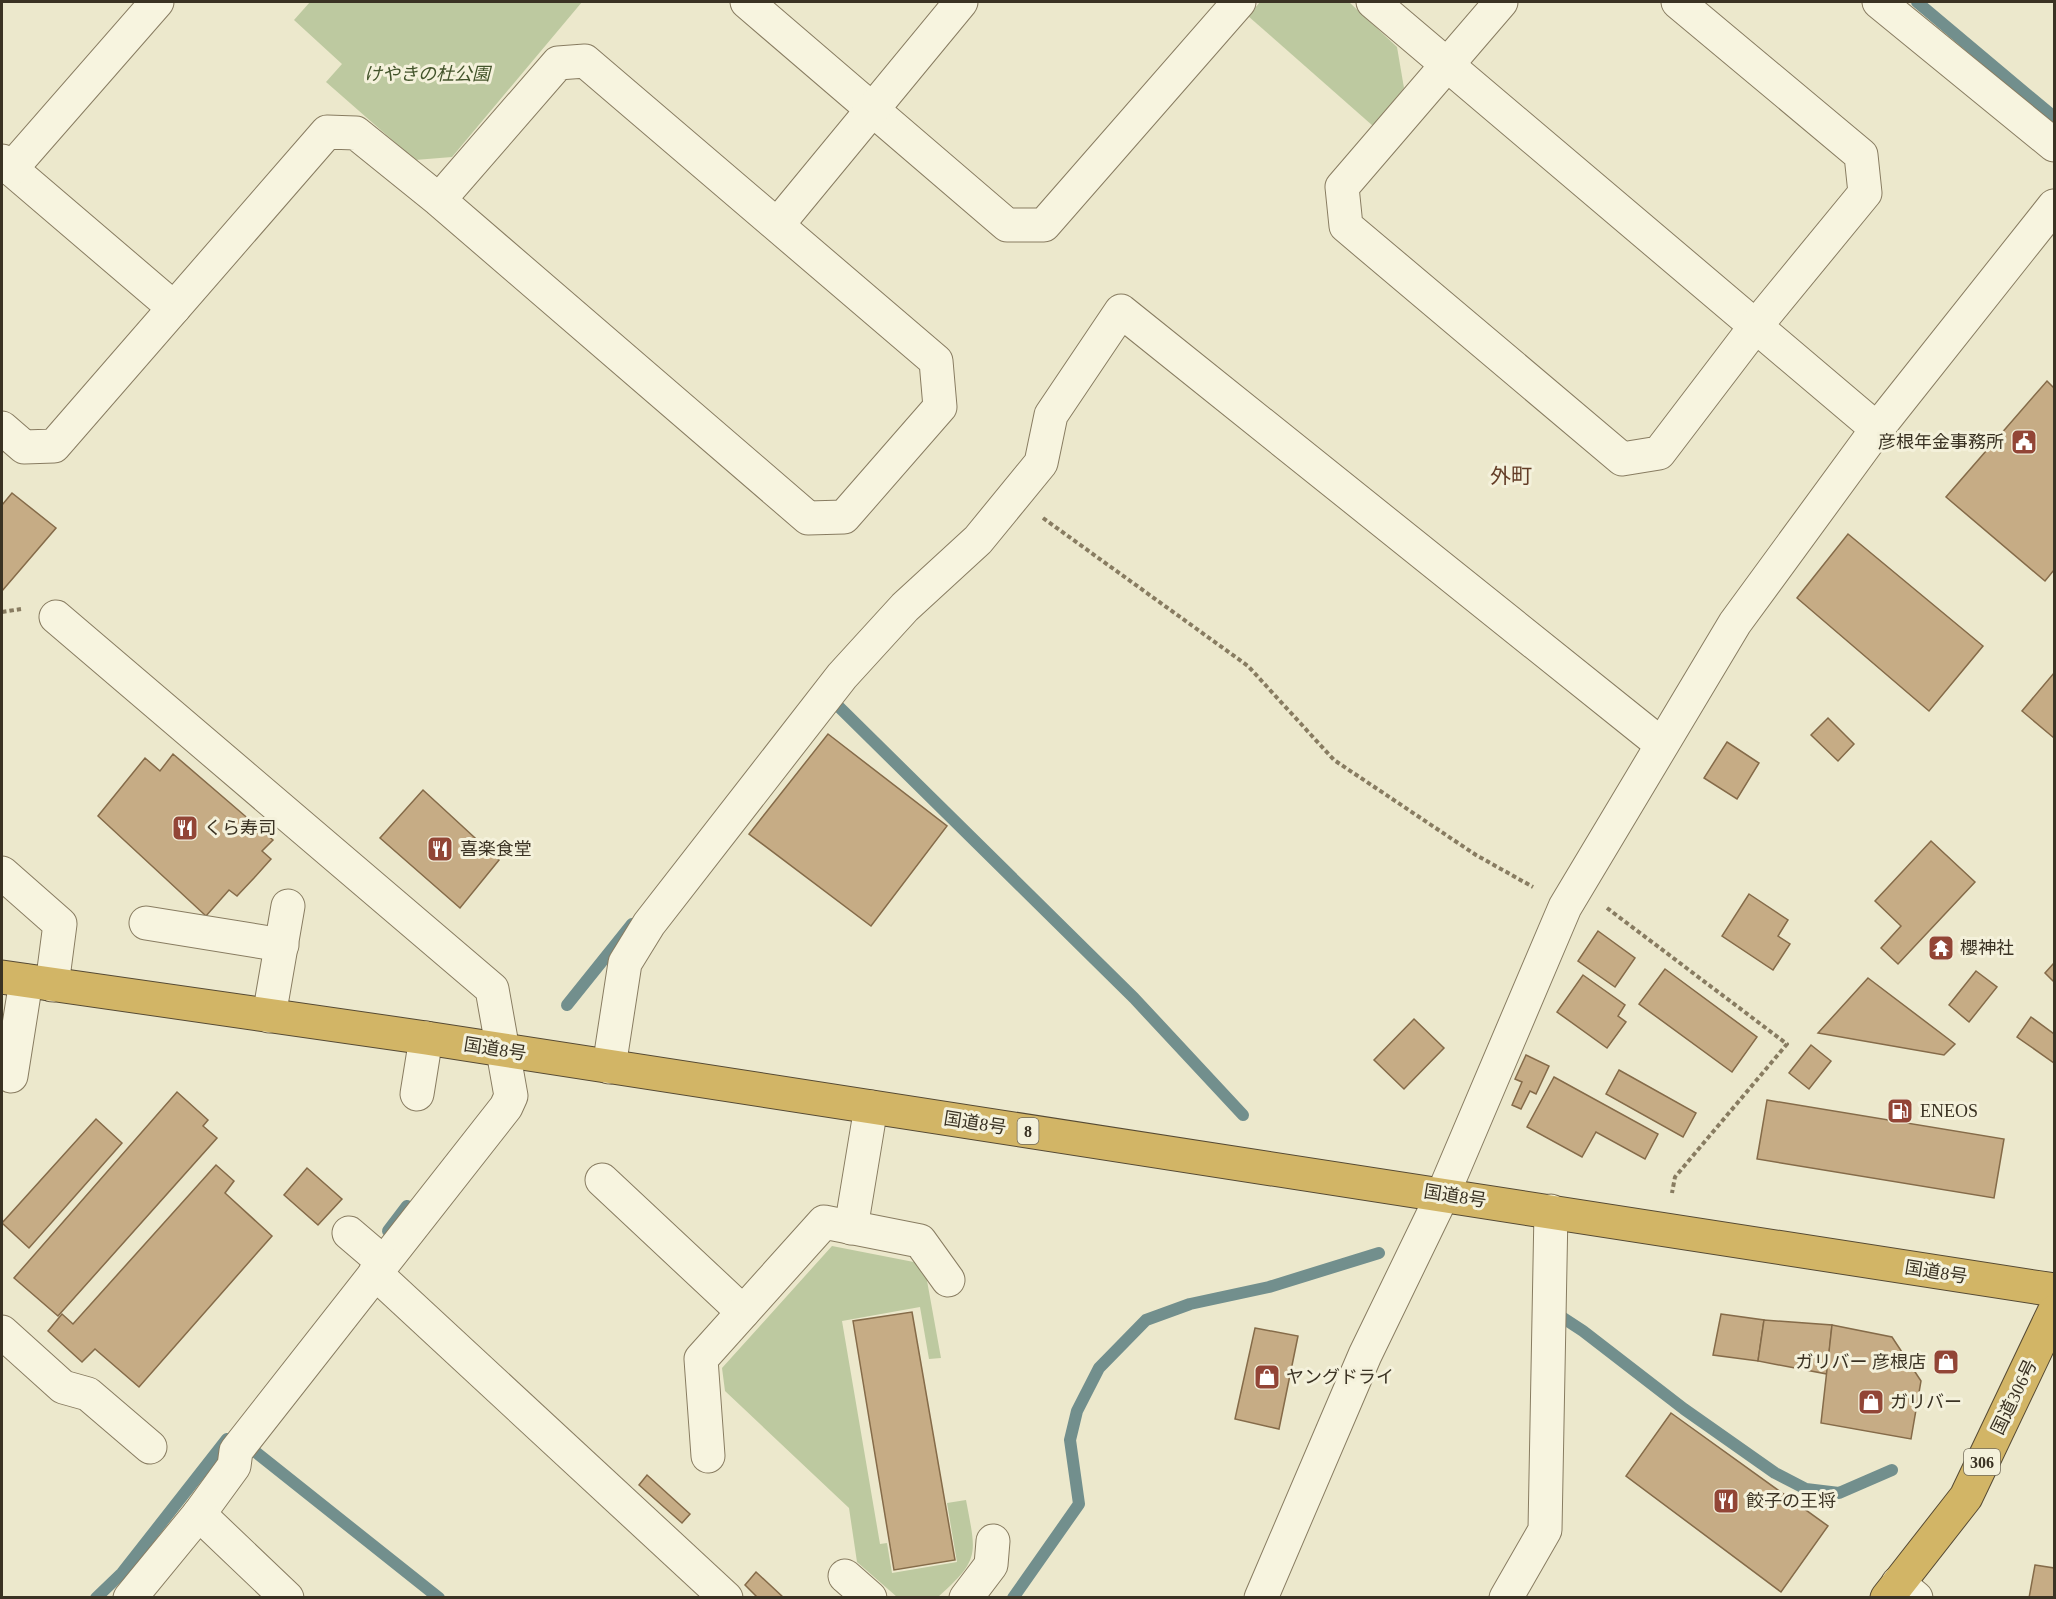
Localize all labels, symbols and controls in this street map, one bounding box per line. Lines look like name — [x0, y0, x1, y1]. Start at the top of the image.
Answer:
park label: けやきの杜公園 — [364, 64, 493, 84]
public building icon: 彦根年金事務所 — [2009, 427, 2039, 457]
place label: 彦根年金事務所 — [1878, 432, 2004, 452]
district label: 外町 — [1490, 464, 1532, 488]
restaurant icon: くら寿司 — [170, 813, 200, 843]
place label: くら寿司 — [204, 818, 276, 838]
restaurant icon: 喜楽食堂 — [425, 834, 455, 864]
place label: 喜楽食堂 — [460, 839, 532, 859]
temple icon: 櫻神社 — [1926, 933, 1956, 963]
place label: 櫻神社 — [1960, 938, 2014, 958]
street label: 国道8号 — [462, 1034, 528, 1064]
fuel station icon: ENEOS — [1885, 1096, 1915, 1126]
place label: ENEOS — [1920, 1101, 1978, 1121]
street label: 国道8号 — [942, 1108, 1008, 1138]
road number: 8 — [1018, 1118, 1038, 1144]
street label: 国道8号 — [1422, 1181, 1488, 1211]
street label: 国道8号 — [1903, 1257, 1969, 1287]
shop icon: ガリバー 彦根店 — [1931, 1347, 1961, 1377]
place label: ガリバー 彦根店 — [1796, 1352, 1926, 1372]
street label: 国道306号 — [1987, 1356, 2041, 1438]
shop icon: ヤングドライ — [1252, 1362, 1282, 1392]
place label: ヤングドライ — [1286, 1367, 1394, 1387]
shop icon: ガリバー — [1856, 1387, 1886, 1417]
place label: ガリバー — [1890, 1392, 1962, 1412]
road number: 306 — [1964, 1449, 2000, 1475]
restaurant icon: 餃子の王将 — [1711, 1486, 1741, 1516]
place label: 餃子の王将 — [1746, 1491, 1836, 1511]

